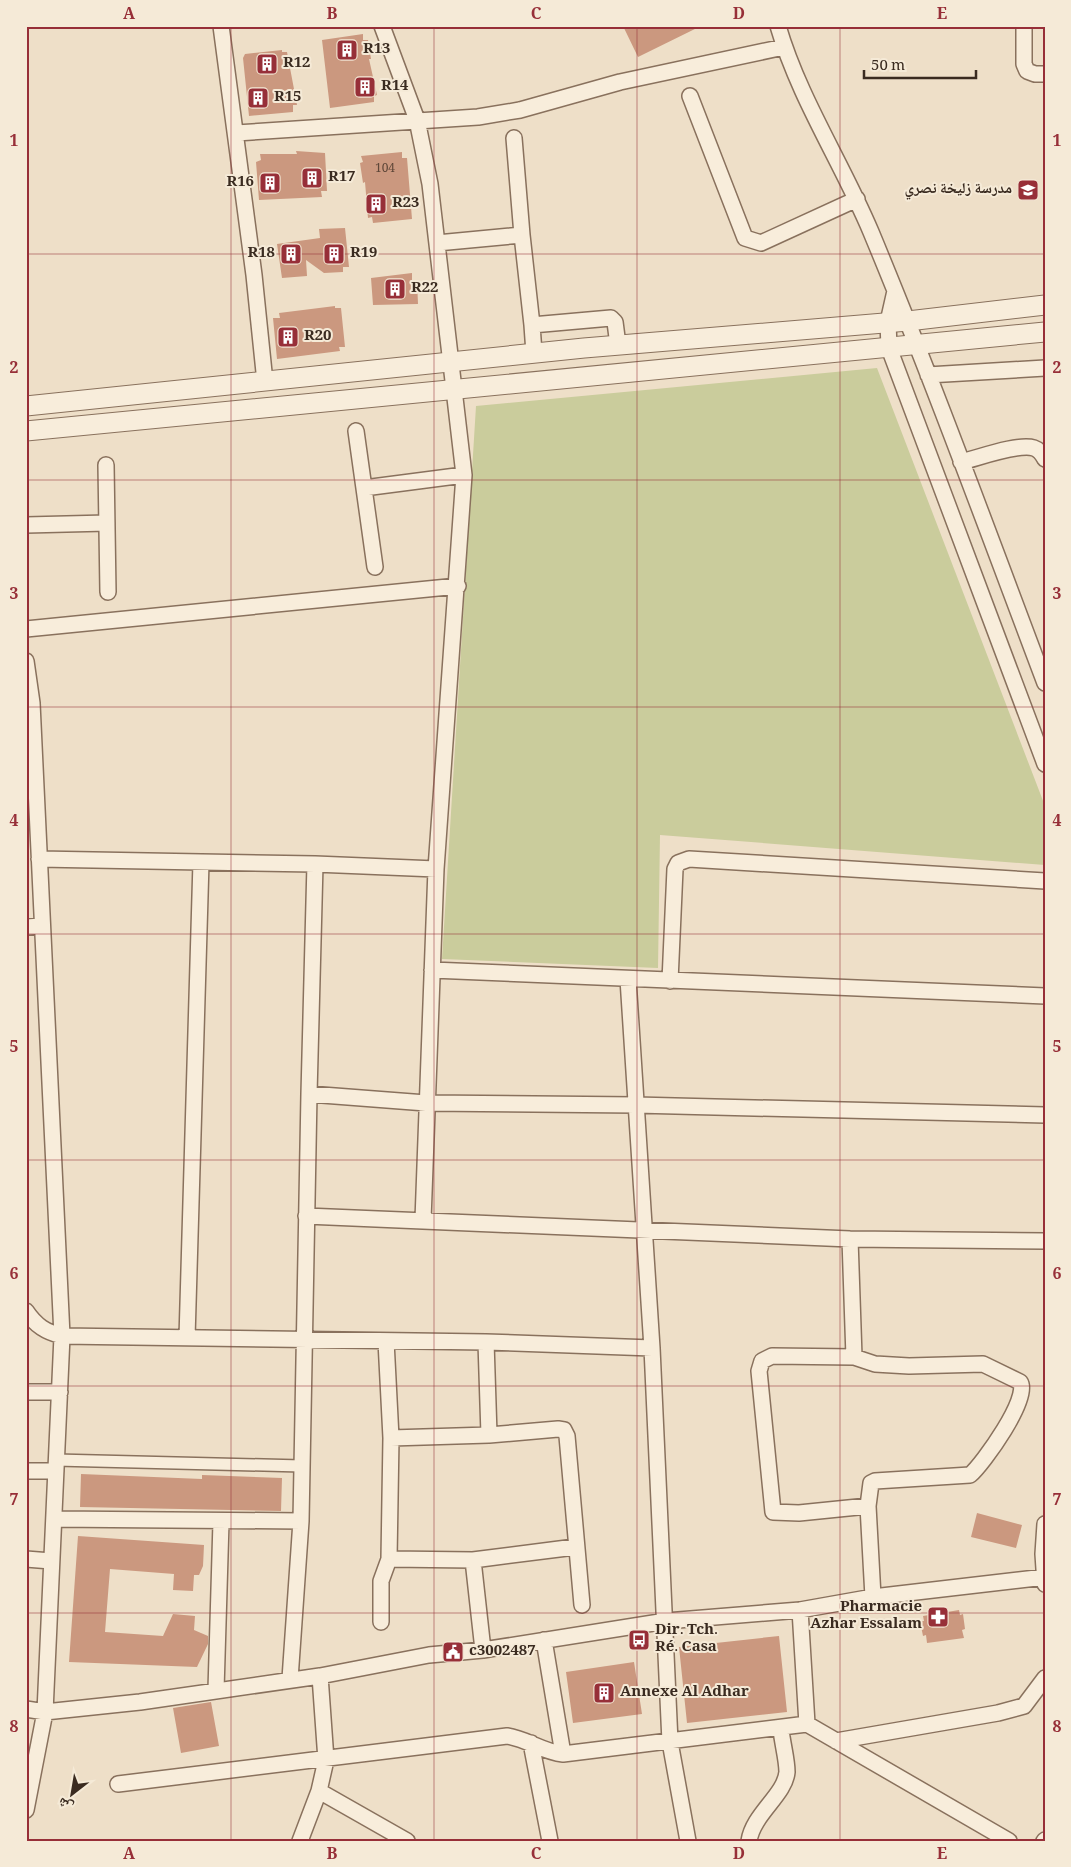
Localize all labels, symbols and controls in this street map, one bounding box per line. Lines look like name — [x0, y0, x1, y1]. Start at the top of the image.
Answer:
text: A — [123, 2, 136, 29]
text: B — [326, 2, 338, 29]
text: C — [531, 2, 542, 29]
text: D — [733, 2, 745, 29]
text: E — [937, 2, 947, 29]
place label: R13 — [363, 37, 390, 63]
building icon: R13 — [335, 38, 359, 62]
scale bar — [864, 48, 976, 80]
place label: R12 — [283, 51, 310, 77]
building icon: R12 — [255, 52, 279, 76]
text: 50 m — [871, 54, 905, 80]
place label: R14 — [381, 74, 409, 100]
building icon: R14 — [353, 75, 377, 99]
place label: R15 — [274, 85, 301, 111]
building icon: R15 — [246, 86, 270, 110]
text: 1 — [10, 129, 19, 156]
text: 1 — [1053, 129, 1062, 156]
house number: 104 — [375, 159, 395, 180]
place label: R17 — [328, 165, 355, 191]
building icon: R17 — [300, 166, 324, 190]
place label: R16 — [227, 170, 254, 196]
building icon: R16 — [258, 171, 282, 195]
place label: مدرسة زليخة نصري — [904, 177, 1012, 203]
school or university icon: مدرسة زليخة نصري — [1016, 178, 1040, 202]
place label: R23 — [392, 191, 419, 217]
building icon: R23 — [364, 192, 388, 216]
place label: R18 — [248, 241, 275, 267]
place label: R19 — [350, 241, 377, 267]
building icon: R18 — [279, 242, 303, 266]
building icon: R19 — [322, 242, 346, 266]
place label: R22 — [411, 276, 438, 302]
building icon: R22 — [383, 277, 407, 301]
place label: R20 — [304, 324, 331, 350]
building icon: R20 — [276, 325, 300, 349]
text: 2 — [10, 356, 19, 383]
text: 2 — [1053, 356, 1062, 383]
text: 3 — [10, 582, 19, 609]
text: 3 — [1053, 582, 1062, 609]
text: 4 — [10, 809, 19, 836]
text: 4 — [1053, 809, 1062, 836]
text: 5 — [10, 1035, 19, 1062]
text: 5 — [1053, 1035, 1062, 1062]
text: 6 — [10, 1262, 19, 1289]
text: 6 — [1053, 1262, 1062, 1289]
text: 7 — [10, 1488, 19, 1515]
text: 7 — [1053, 1488, 1062, 1515]
place label: Pharmacie Azhar Essalam — [810, 1595, 922, 1638]
pharmacy icon: Pharmacie Azhar Essalam — [926, 1605, 950, 1629]
place label: Dir. Tch. Ré. Casa — [655, 1618, 718, 1661]
bus stop icon: Dir. Tch. Ré. Casa — [627, 1628, 651, 1652]
place label: c3002487 — [469, 1639, 536, 1665]
public building icon: c3002487 — [441, 1640, 465, 1664]
place label: Annexe Al Adhar — [620, 1680, 749, 1706]
building icon: Annexe Al Adhar — [592, 1681, 616, 1705]
text: 8 — [10, 1715, 19, 1742]
text: 8 — [1053, 1715, 1062, 1742]
north arrow — [48, 1770, 98, 1820]
text: ش — [54, 1789, 79, 1818]
text: A — [123, 1842, 136, 1867]
text: B — [326, 1842, 338, 1867]
text: C — [531, 1842, 542, 1867]
text: D — [733, 1842, 745, 1867]
text: E — [937, 1842, 947, 1867]

